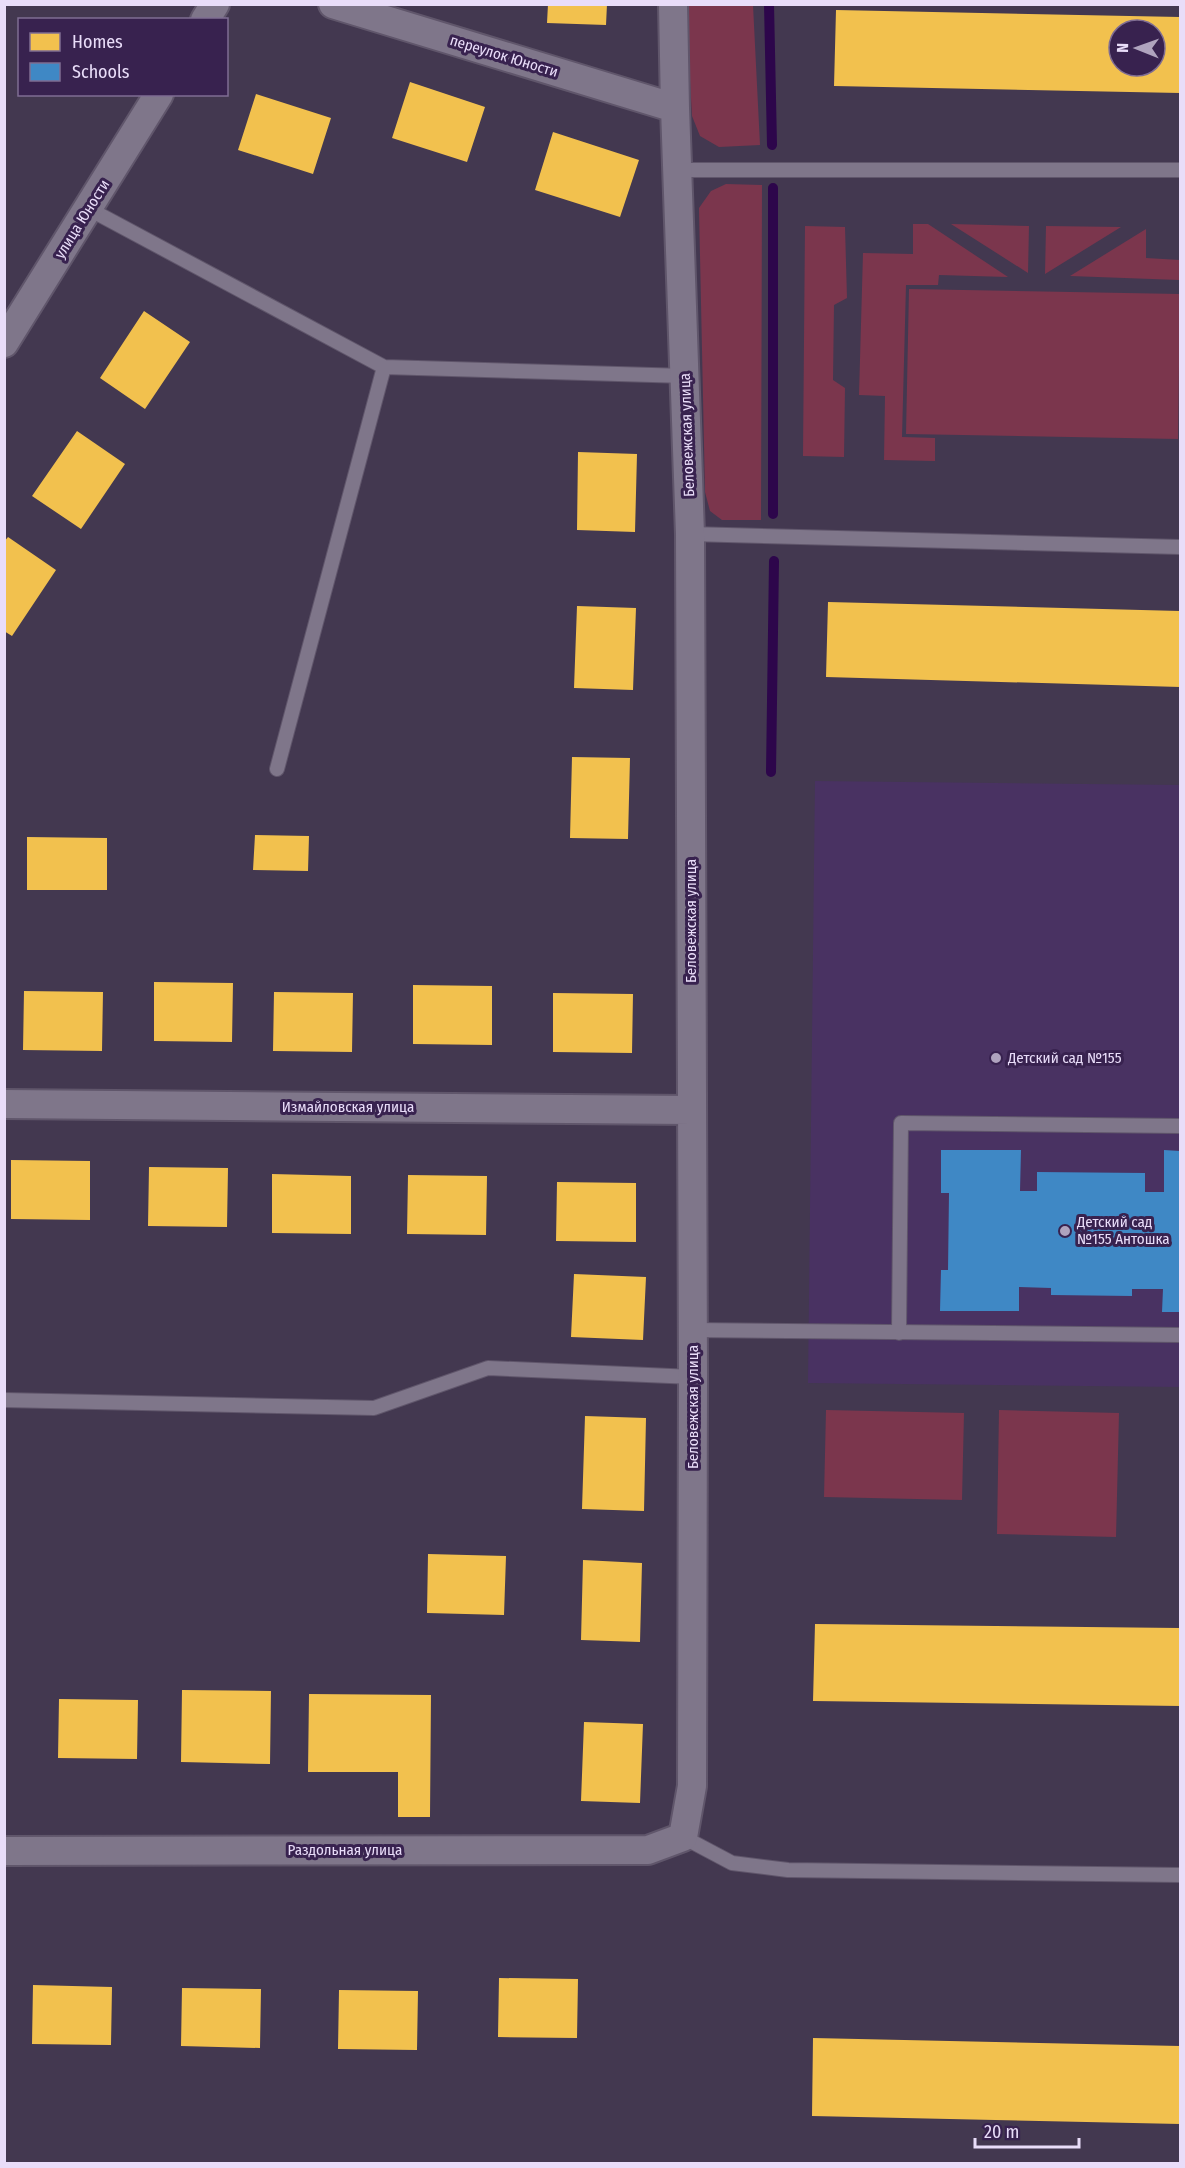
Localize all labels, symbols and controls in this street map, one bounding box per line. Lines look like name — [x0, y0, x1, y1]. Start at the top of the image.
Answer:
legend — [18, 18, 228, 96]
north arrow — [1107, 18, 1167, 78]
text: Homes — [72, 31, 123, 53]
street label: переулок Юности — [448, 31, 560, 81]
text: N — [1113, 43, 1132, 53]
text: Schools — [72, 61, 130, 83]
street label: улица Юности — [51, 176, 113, 262]
street label: Беловежская улица — [676, 373, 698, 497]
street label: Беловежская улица — [682, 859, 700, 983]
place label: Детский сад №155 — [1007, 1049, 1122, 1067]
marker: Детский сад №155 — [989, 1051, 1003, 1065]
street label: Измайловская улица — [282, 1098, 414, 1116]
place label: Детский сад №155 Антошка — [1076, 1213, 1170, 1248]
marker: Детский сад №155 Антошка — [1058, 1224, 1072, 1238]
street label: Беловежская улица — [684, 1345, 702, 1469]
street label: Раздольная улица — [288, 1841, 402, 1859]
scale bar — [975, 2111, 1078, 2149]
text: 20 m — [984, 2121, 1019, 2143]

